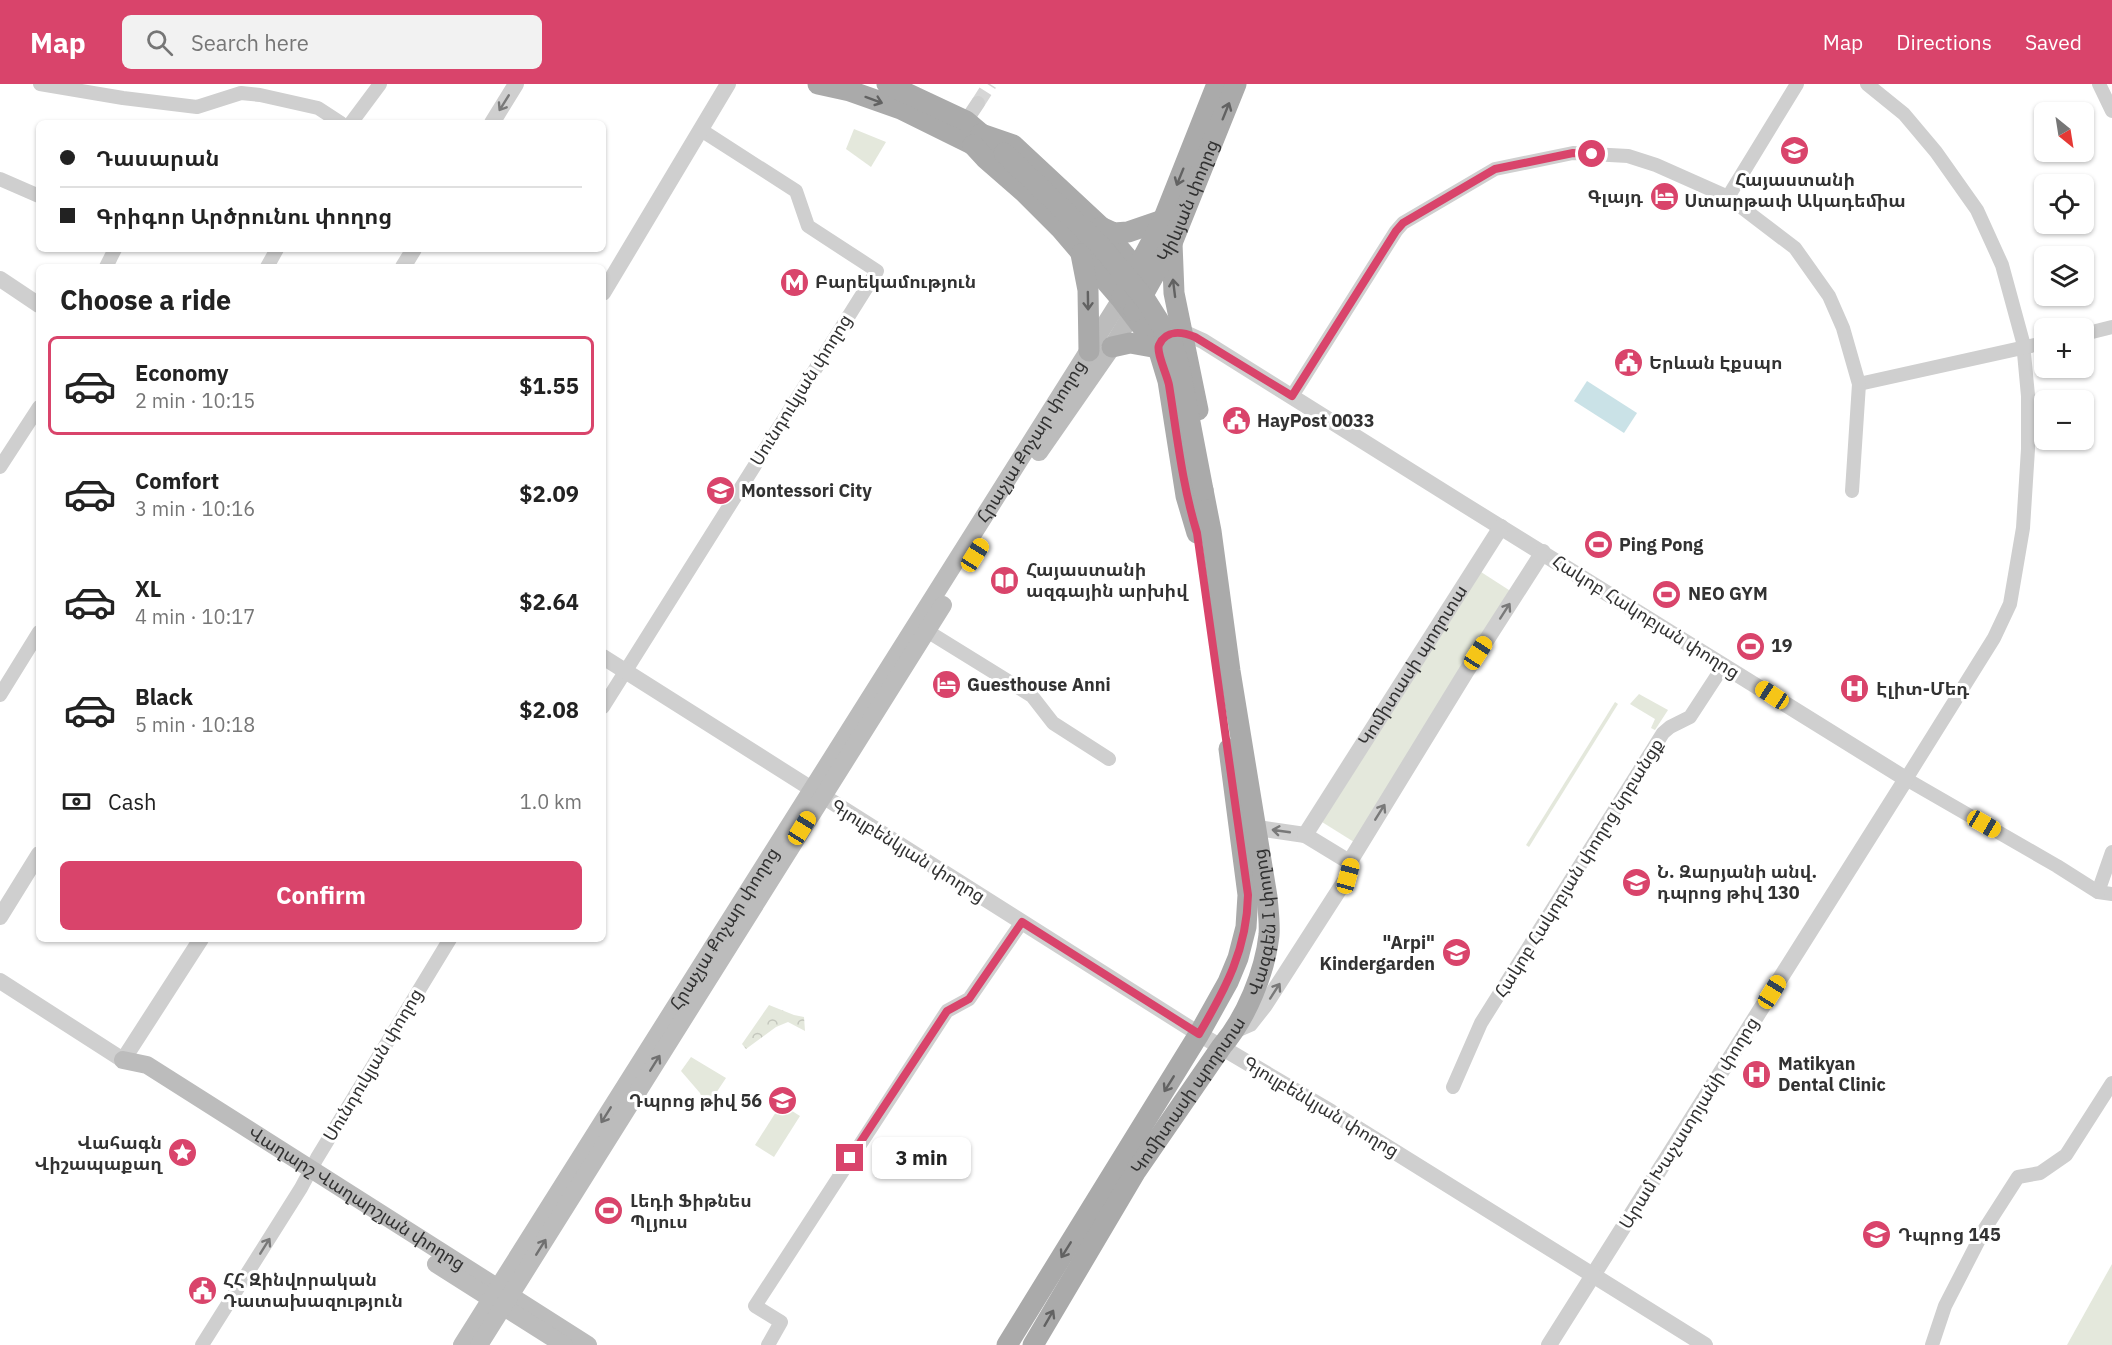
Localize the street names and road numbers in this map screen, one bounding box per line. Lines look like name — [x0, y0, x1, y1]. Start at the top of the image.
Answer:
street label: Կիևյան փողոց — [1152, 136, 1223, 266]
street label: Սունդուկյան փողոց — [745, 310, 857, 470]
street label: Հրաչյա Քոչար փողոց — [971, 355, 1091, 527]
street label: Հակոբ Հակոբյան փողոց — [1548, 550, 1744, 684]
street label: Կոմիտասի պողոտա — [1353, 580, 1472, 750]
street label: Հակոբ Հակոբյան փողոց նրբանցք — [1489, 734, 1668, 1002]
street label: Գյուլբենկյան փողոց — [827, 794, 990, 907]
street label: Հրաչյա Քոչար փողոց — [664, 843, 784, 1014]
street label: Վազգեն I փողոց — [1241, 847, 1280, 999]
street label: Սունդուկյան փողոց — [318, 984, 427, 1145]
street label: Արամ Խաչատրյանի փողոց — [1614, 1012, 1763, 1233]
street label: Կոմիտասի պողոտա — [1125, 1013, 1250, 1178]
street label: Գյուլբենկյան փողոց — [1239, 1051, 1403, 1162]
street label: Վաղարշ Վաղարշյան փողոց — [244, 1120, 470, 1275]

